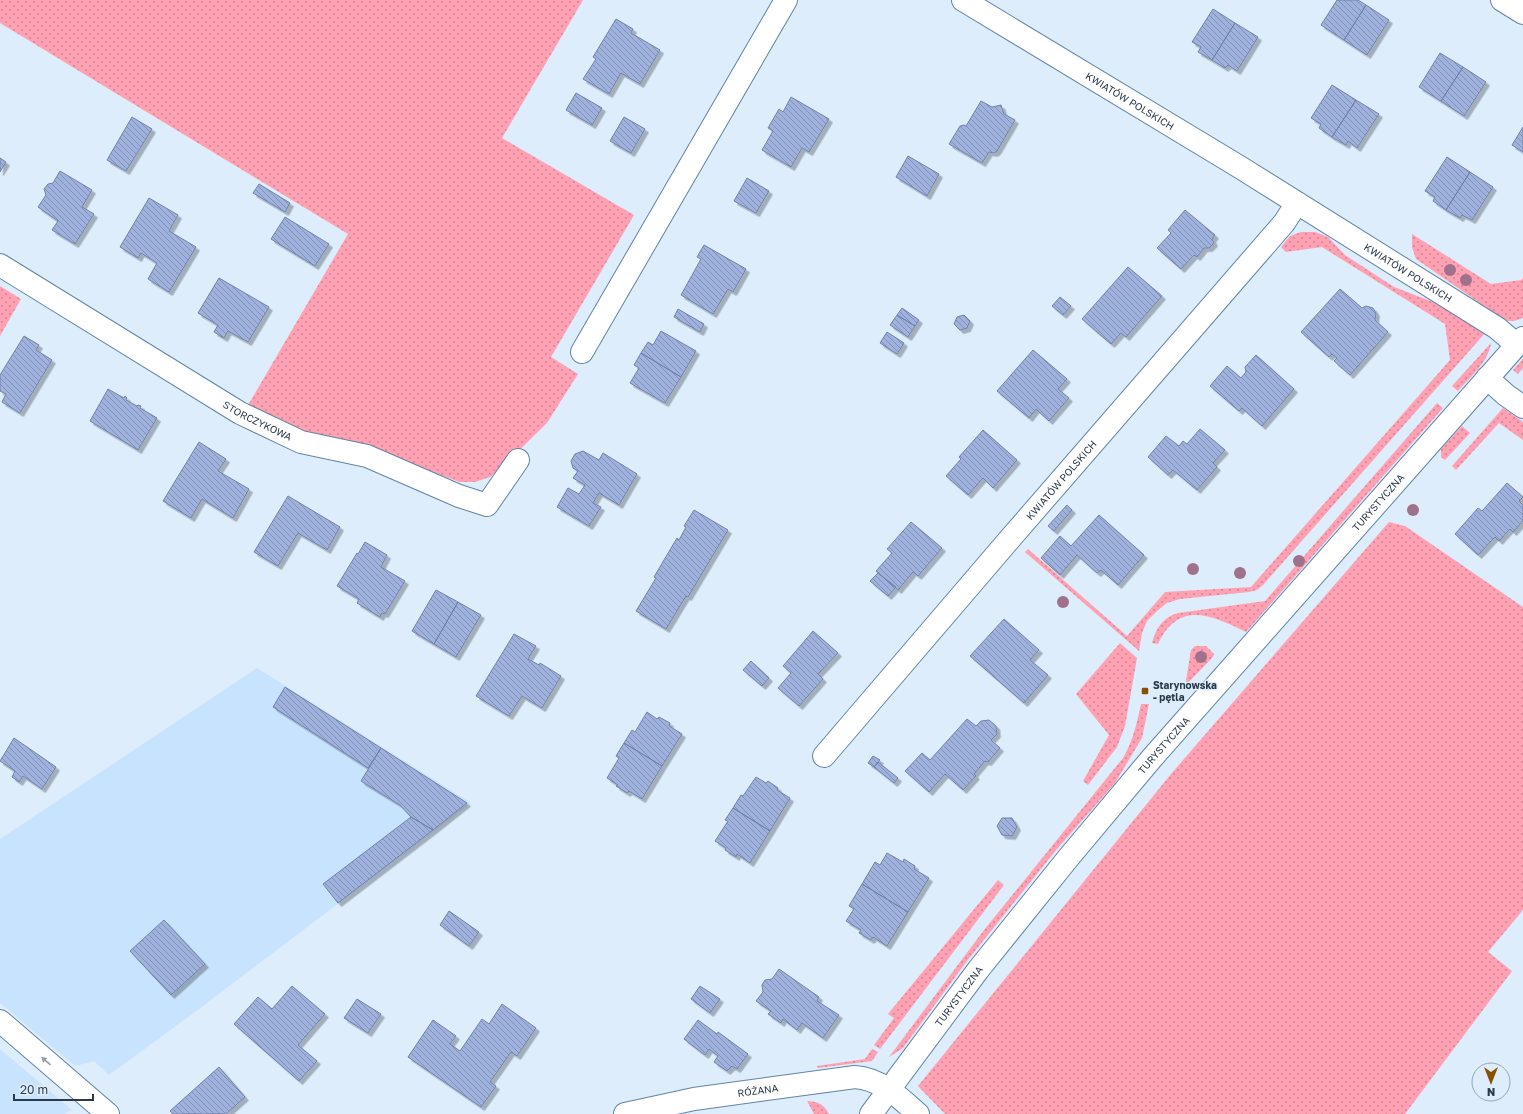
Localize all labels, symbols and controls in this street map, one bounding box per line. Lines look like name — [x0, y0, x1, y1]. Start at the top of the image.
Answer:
street label: KWIATÓW POLSKICH — [1083, 69, 1176, 132]
street label: KWIATÓW POLSKICH — [1362, 240, 1454, 304]
street label: STORCZYKOWA — [221, 398, 294, 443]
street label: KWIATÓW POLSKICH — [1023, 438, 1099, 522]
street label: TURYSTYCZNA — [1350, 471, 1407, 533]
place label: Starynowska - pętla — [1153, 679, 1217, 703]
marker: Starynowska - pętla — [1140, 686, 1150, 696]
street label: TURYSTYCZNA — [1135, 714, 1192, 776]
street label: TURYSTYCZNA — [932, 963, 985, 1029]
one-way arrow — [41, 1057, 52, 1066]
north arrow — [1471, 1062, 1511, 1102]
scale bar — [14, 1076, 93, 1102]
text: 20 m — [20, 1082, 48, 1097]
street label: RÓŻANA — [737, 1082, 779, 1099]
text: N — [1487, 1086, 1495, 1099]

